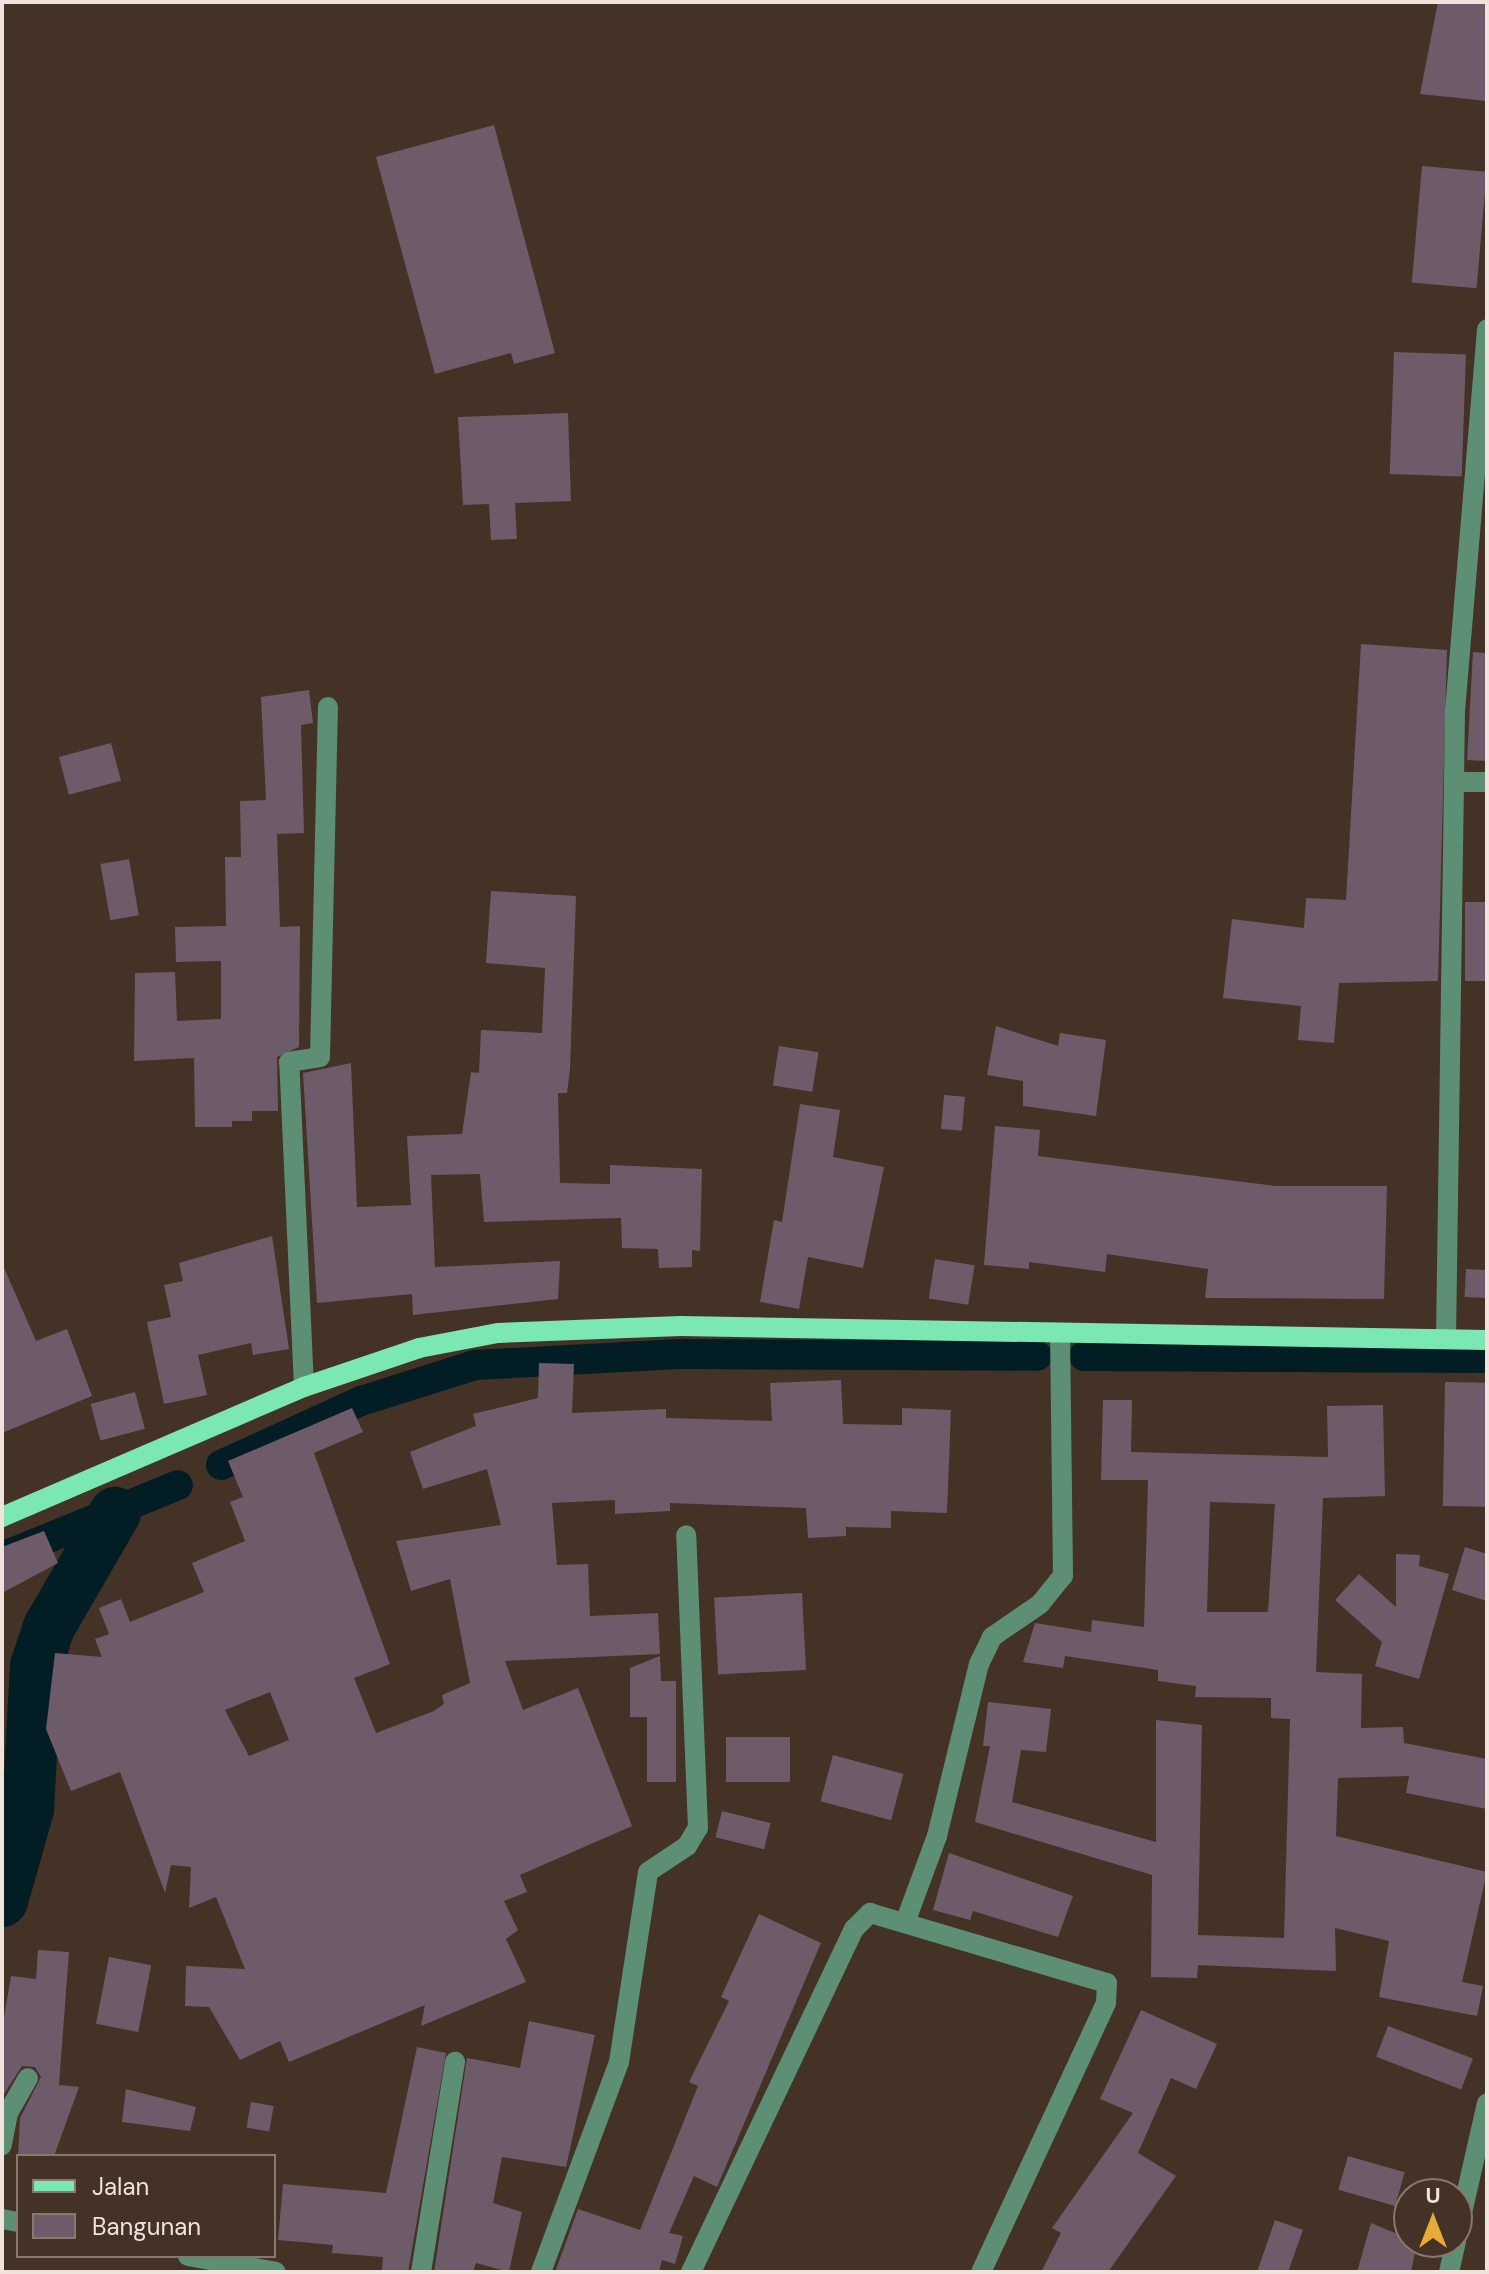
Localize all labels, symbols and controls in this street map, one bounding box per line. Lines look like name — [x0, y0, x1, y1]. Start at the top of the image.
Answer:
legend — [16, 2154, 276, 2258]
text: Jalan — [92, 2171, 149, 2202]
north arrow — [1393, 2178, 1473, 2258]
text: U — [1425, 2181, 1441, 2210]
text: Bangunan — [92, 2211, 201, 2242]

